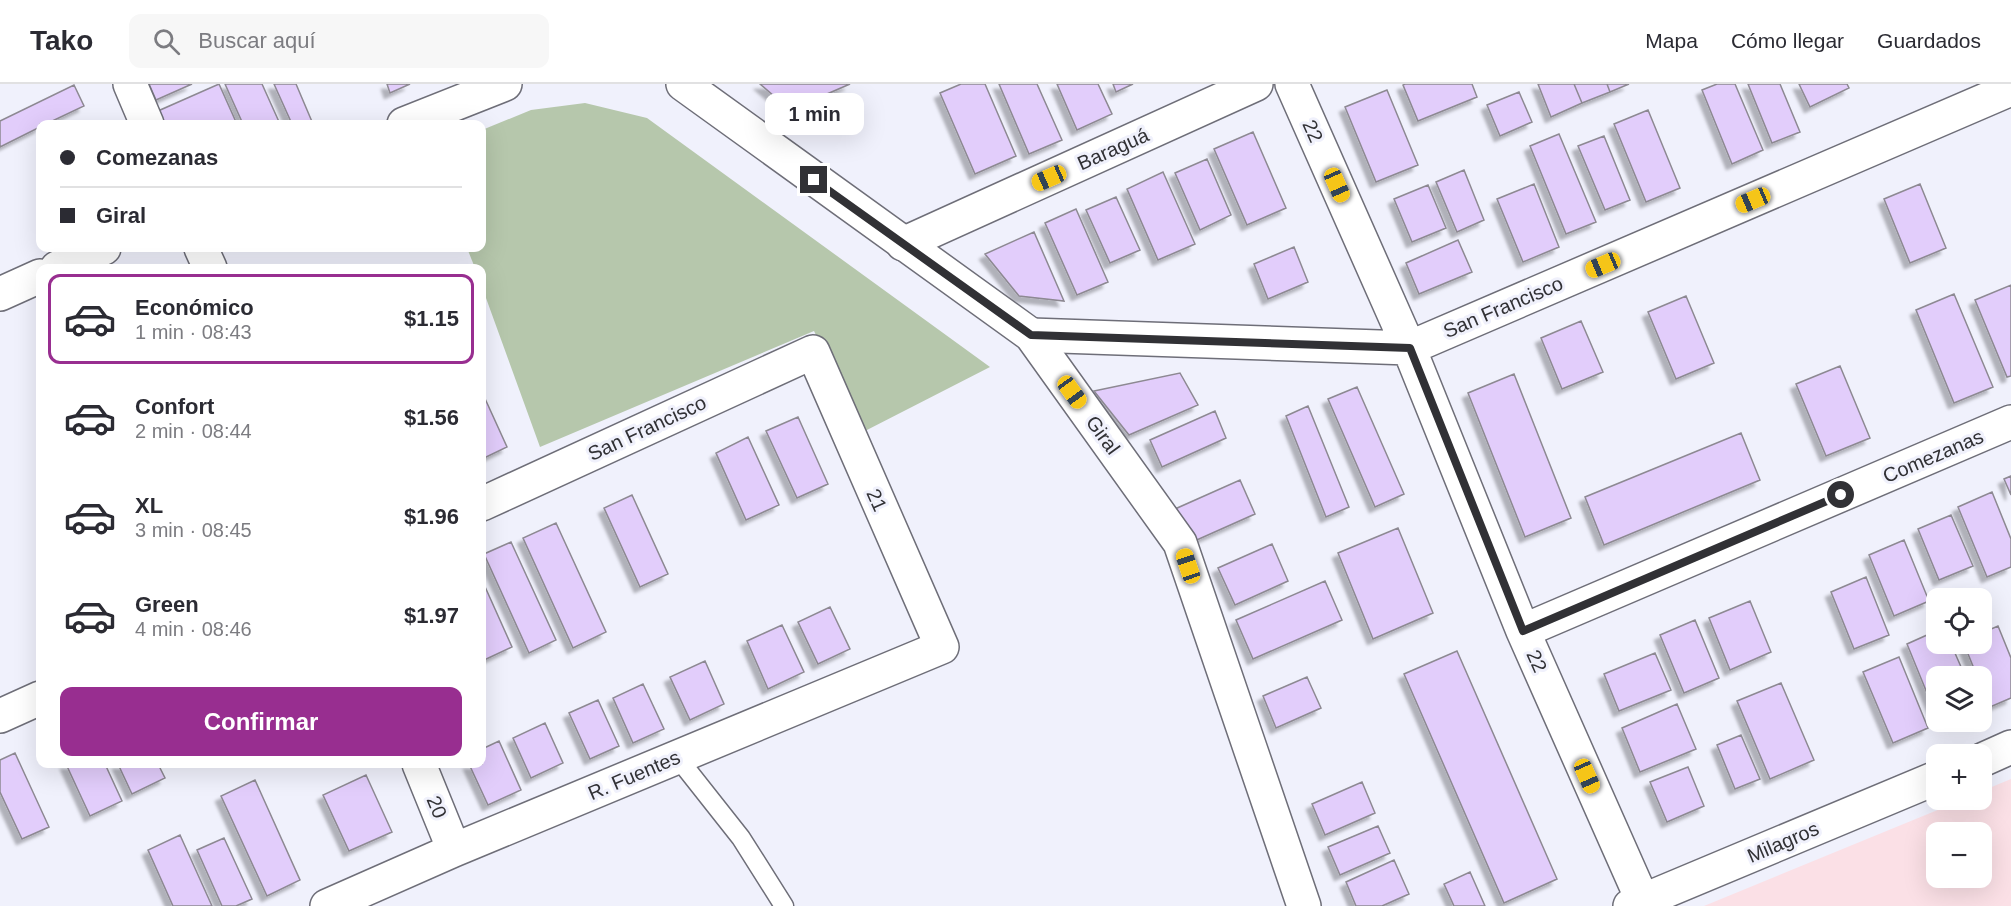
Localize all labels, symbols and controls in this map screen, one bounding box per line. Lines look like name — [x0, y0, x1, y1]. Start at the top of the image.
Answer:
search box — [129, 14, 549, 68]
text: Tako — [30, 25, 93, 56]
icon: search — [150, 25, 183, 58]
text: Buscar aquí — [198, 28, 316, 53]
text: Mapa — [1645, 29, 1698, 52]
text: Cómo llegar — [1731, 29, 1844, 52]
text: Guardados — [1877, 29, 1981, 52]
callout: 1 min — [764, 93, 864, 135]
text: 1 min — [788, 103, 841, 125]
street label: 22 — [1298, 116, 1328, 146]
street label: Baraguá — [1074, 123, 1153, 174]
text: Comezanas — [96, 145, 218, 170]
car — [1029, 162, 1069, 194]
car — [1321, 165, 1353, 205]
route end — [800, 166, 827, 193]
car — [1733, 185, 1773, 215]
text: Giral — [96, 203, 146, 228]
car — [1583, 250, 1623, 280]
street label: San Francisco — [1440, 272, 1566, 342]
icon: car — [63, 292, 117, 346]
text: Económico — [135, 295, 254, 320]
text: $1.15 — [404, 306, 459, 331]
text: 1 min · 08:43 — [135, 321, 252, 343]
car — [1054, 372, 1090, 412]
icon: car — [63, 391, 117, 445]
street label: San Francisco — [584, 391, 710, 465]
text: Confort — [135, 394, 214, 419]
text: $1.56 — [404, 405, 459, 430]
street label: Giral — [1082, 411, 1124, 459]
text: 2 min · 08:44 — [135, 420, 252, 442]
street label: Comezanas — [1880, 425, 1986, 487]
route start — [1827, 481, 1854, 508]
street label: 21 — [862, 485, 892, 515]
icon: car — [63, 490, 117, 544]
text: XL — [135, 493, 163, 518]
text: $1.96 — [404, 504, 459, 529]
text: 3 min · 08:45 — [135, 519, 252, 541]
car — [1174, 546, 1202, 586]
map controls — [1926, 588, 1992, 888]
button: locate — [1926, 588, 1992, 654]
icon: car — [63, 589, 117, 643]
text: Green — [135, 592, 199, 617]
text: $1.97 — [404, 603, 459, 628]
text: 4 min · 08:46 — [135, 618, 252, 640]
street label: 22 — [1522, 646, 1552, 676]
button: layers — [1926, 666, 1992, 732]
button: Confirmar — [60, 687, 462, 756]
button: + — [1926, 744, 1992, 810]
street label: R. Fuentes — [585, 746, 683, 804]
car — [1571, 756, 1603, 796]
street label: 20 — [423, 793, 451, 821]
street label: Milagros — [1744, 817, 1822, 867]
button: − — [1926, 822, 1992, 888]

